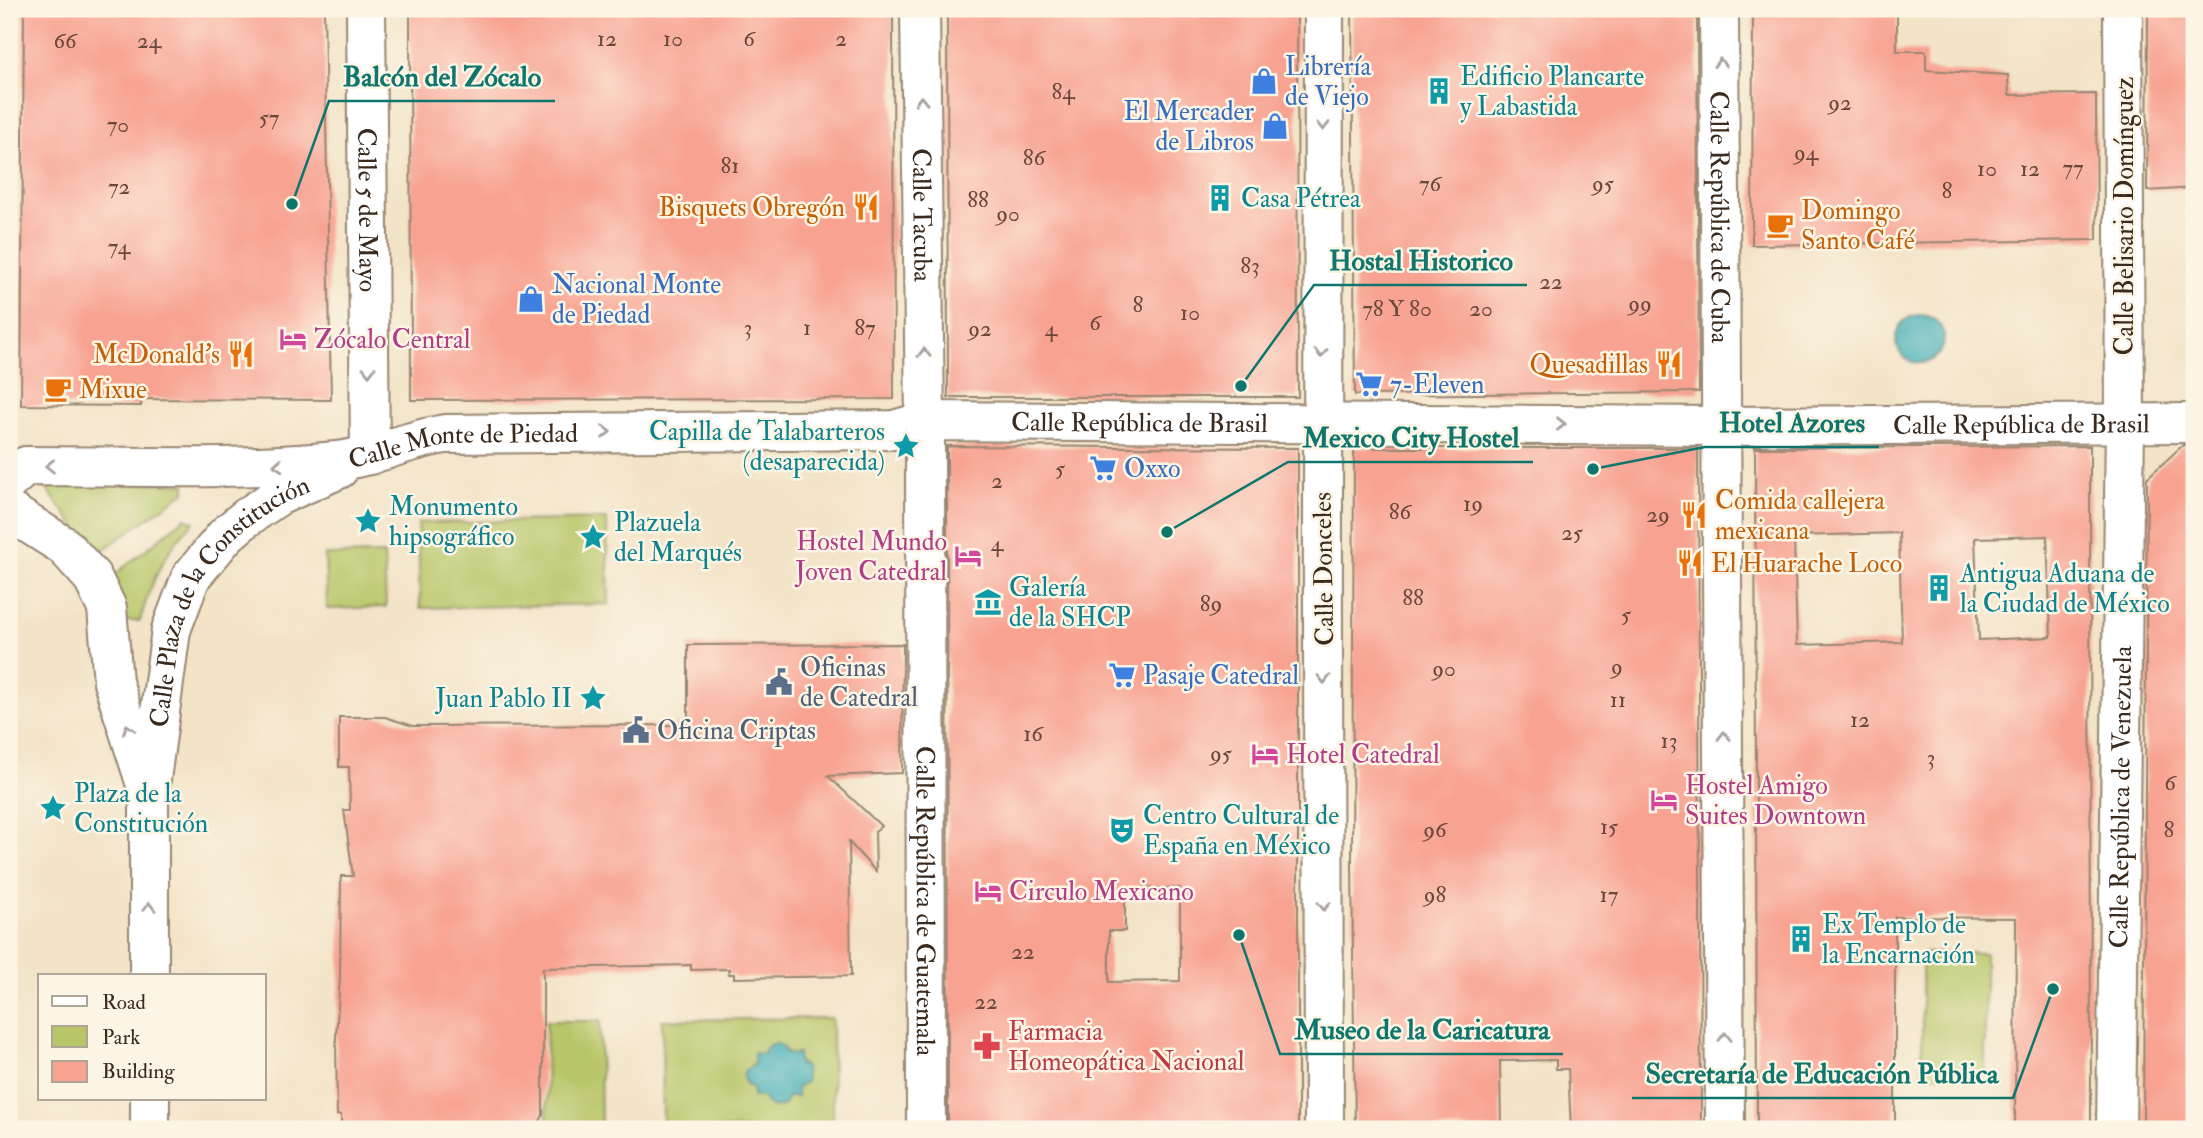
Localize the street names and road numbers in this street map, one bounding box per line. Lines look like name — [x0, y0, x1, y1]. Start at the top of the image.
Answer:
street label: Calle Belisario Domínguez — [2109, 76, 2141, 355]
street label: Calle República de Cuba — [1702, 91, 1736, 344]
street label: Calle 5 de Mayo — [350, 128, 384, 292]
street label: Calle Tacuba — [905, 148, 938, 282]
street label: Calle República de Brasil — [1011, 407, 1268, 440]
street label: Calle República de Brasil — [1893, 408, 2150, 442]
street label: Calle Monte de Piedad — [345, 418, 578, 476]
street label: Calle Plaza de la Constitución — [143, 469, 315, 729]
street label: Calle Donceles — [1307, 492, 1341, 646]
street label: Calle República de Venezuela — [2103, 645, 2139, 949]
street label: Calle República de Guatemala — [908, 746, 941, 1057]

